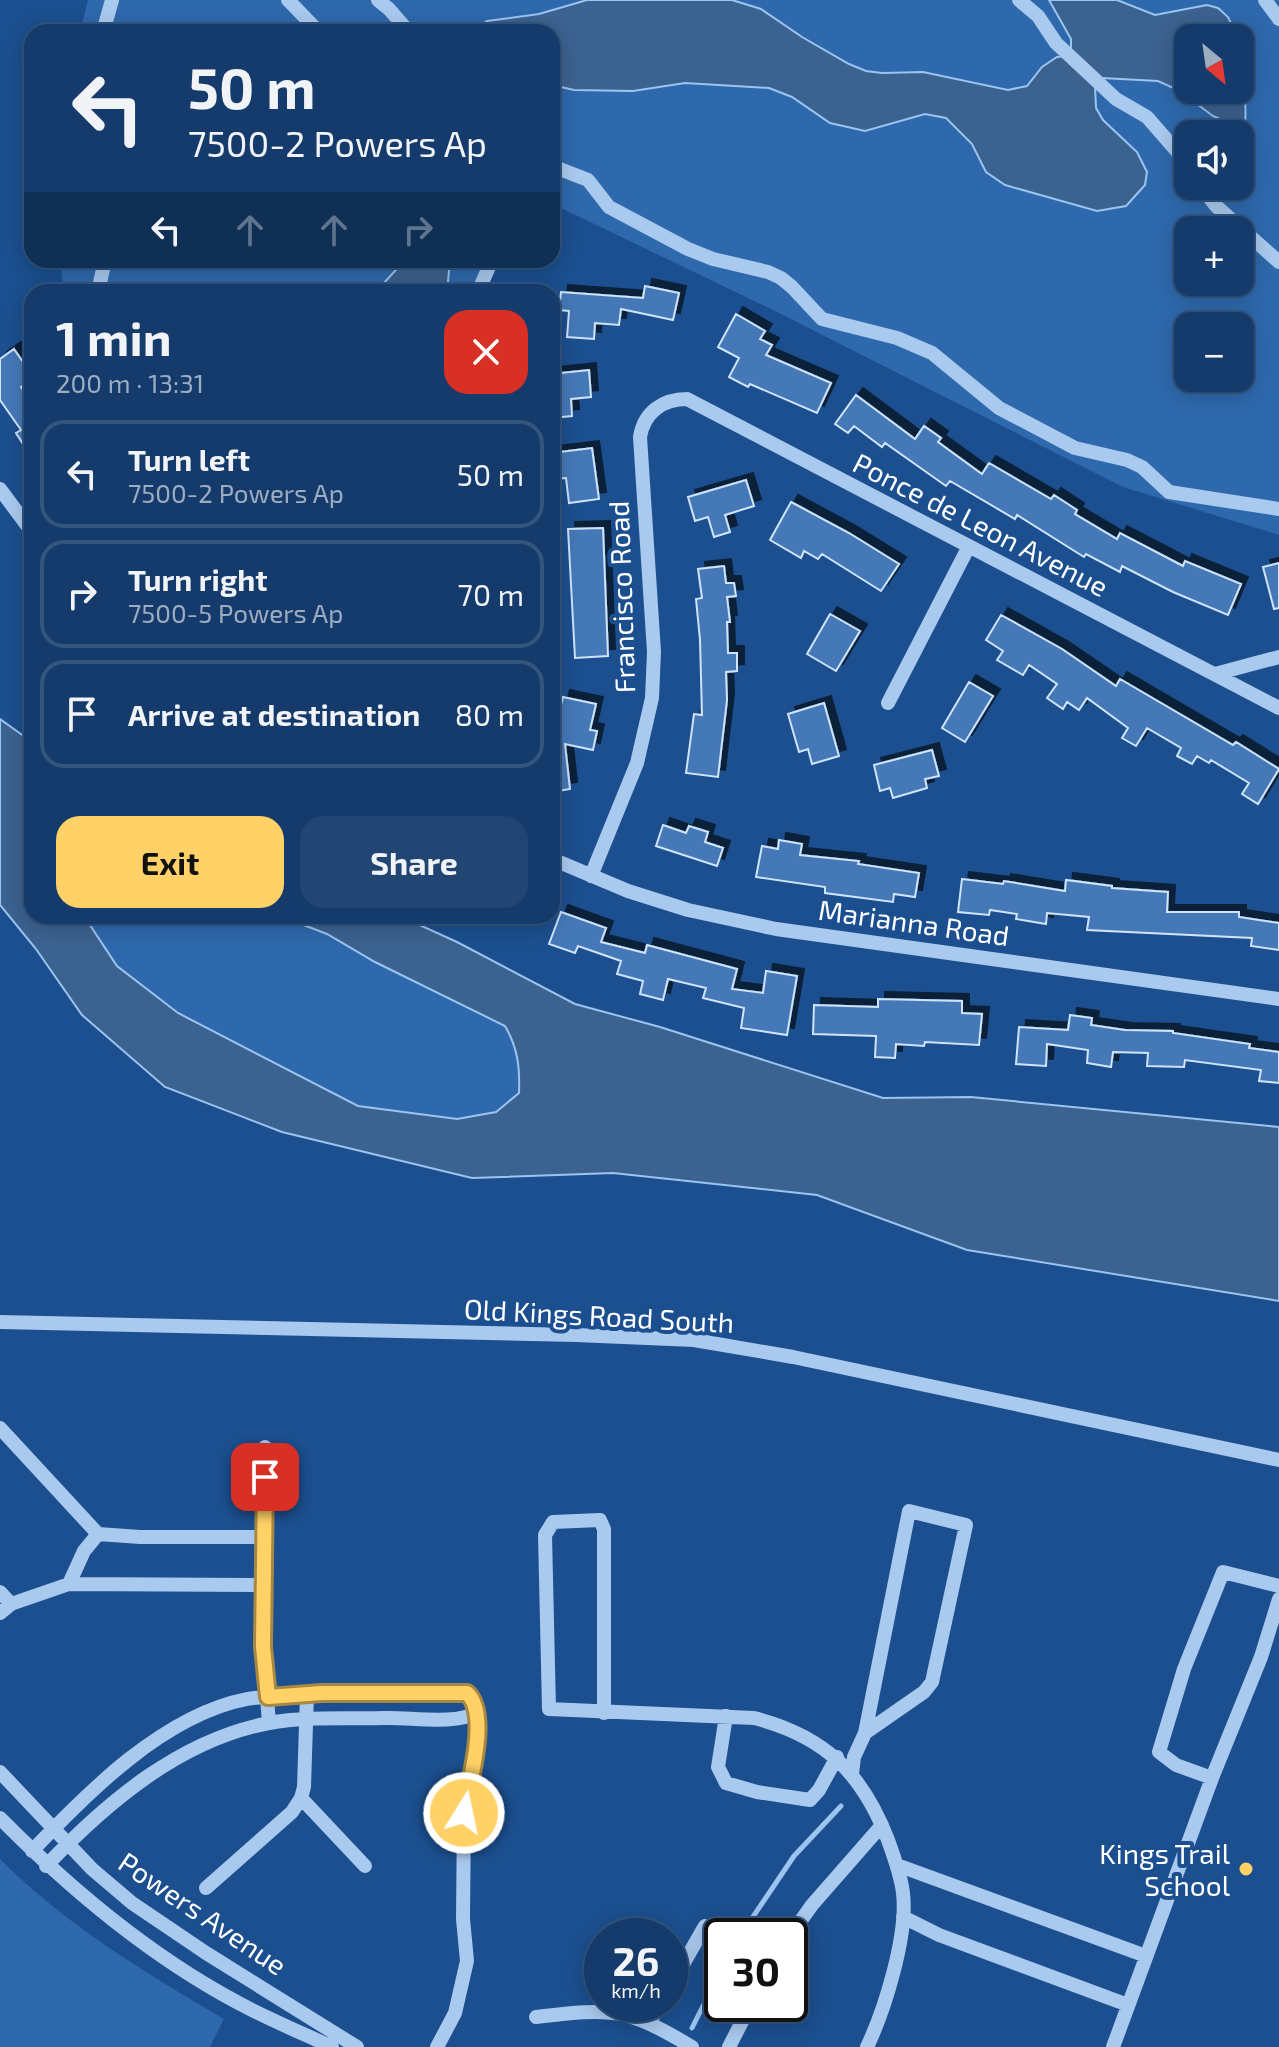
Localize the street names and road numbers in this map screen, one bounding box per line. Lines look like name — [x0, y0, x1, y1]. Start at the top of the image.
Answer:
street label: Ponce de Leon Avenue — [848, 445, 1114, 603]
street label: Francisco Road — [601, 500, 641, 694]
street label: Marianna Road — [817, 892, 1011, 952]
street label: Old Kings Road South — [463, 1291, 735, 1339]
street label: Powers Avenue — [113, 1844, 293, 1982]

